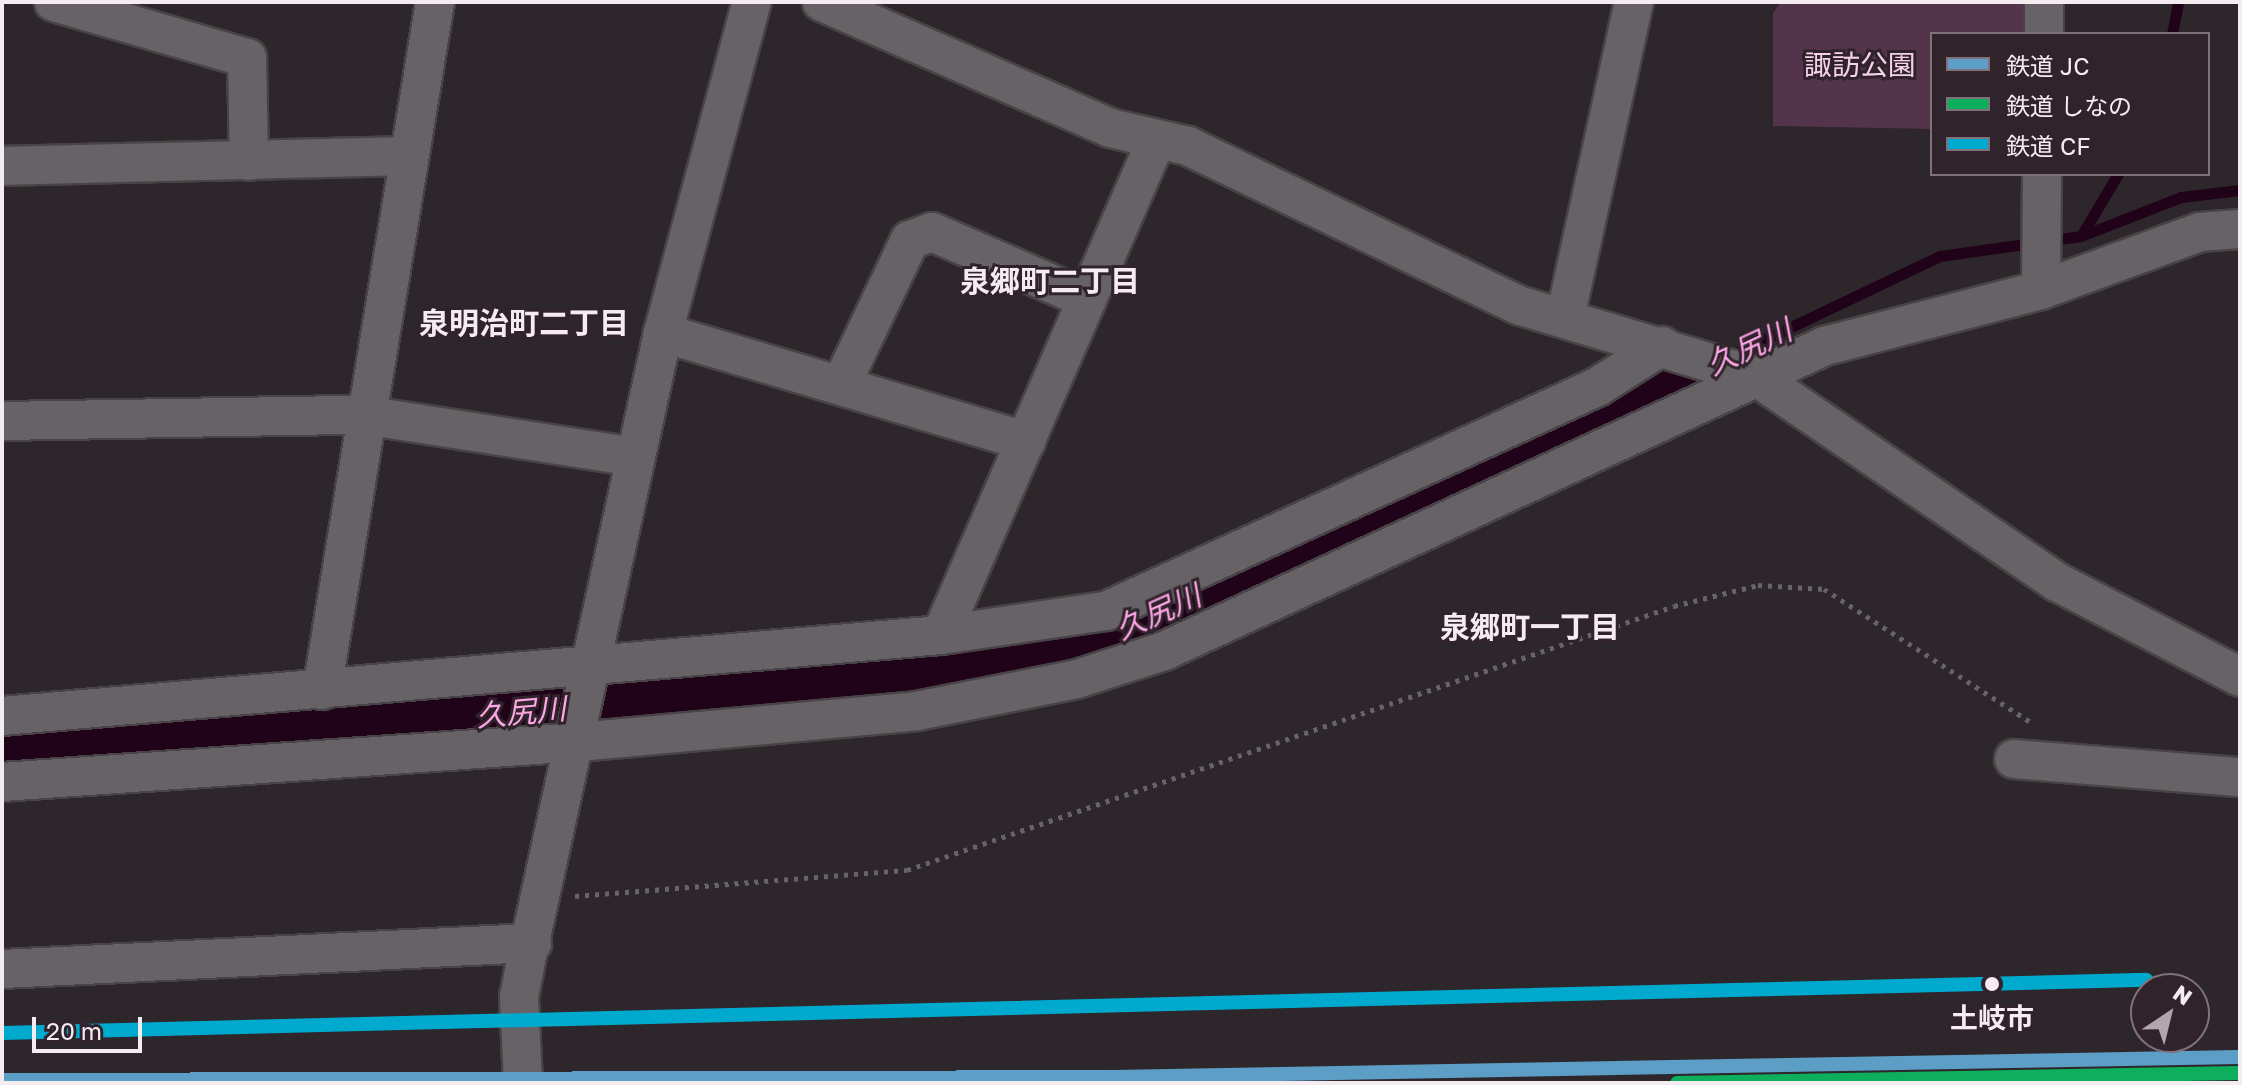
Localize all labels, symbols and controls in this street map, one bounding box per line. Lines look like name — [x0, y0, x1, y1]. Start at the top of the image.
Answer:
legend — [1930, 32, 2210, 176]
park label: 諏訪公園 — [1804, 48, 1916, 82]
text: 鉄道 JC — [2006, 51, 2090, 80]
text: 鉄道 しなの — [2006, 91, 2132, 120]
text: 鉄道 CF — [2006, 131, 2091, 160]
district label: 泉郷町二丁目 — [960, 263, 1140, 299]
district label: 泉明治町二丁目 — [419, 305, 629, 341]
water label: 久尻川 — [1701, 312, 1797, 382]
water label: 久尻川 — [1110, 577, 1206, 647]
district label: 泉郷町一丁目 — [1440, 609, 1620, 645]
water label: 久尻川 — [475, 690, 567, 734]
marker: 土岐市 — [1978, 970, 2006, 998]
north arrow — [2130, 973, 2210, 1053]
text: N — [2168, 979, 2197, 1010]
scale bar — [36, 1001, 146, 1051]
place label: 土岐市 — [1950, 1001, 2034, 1035]
text: 20 m — [46, 1016, 102, 1045]

